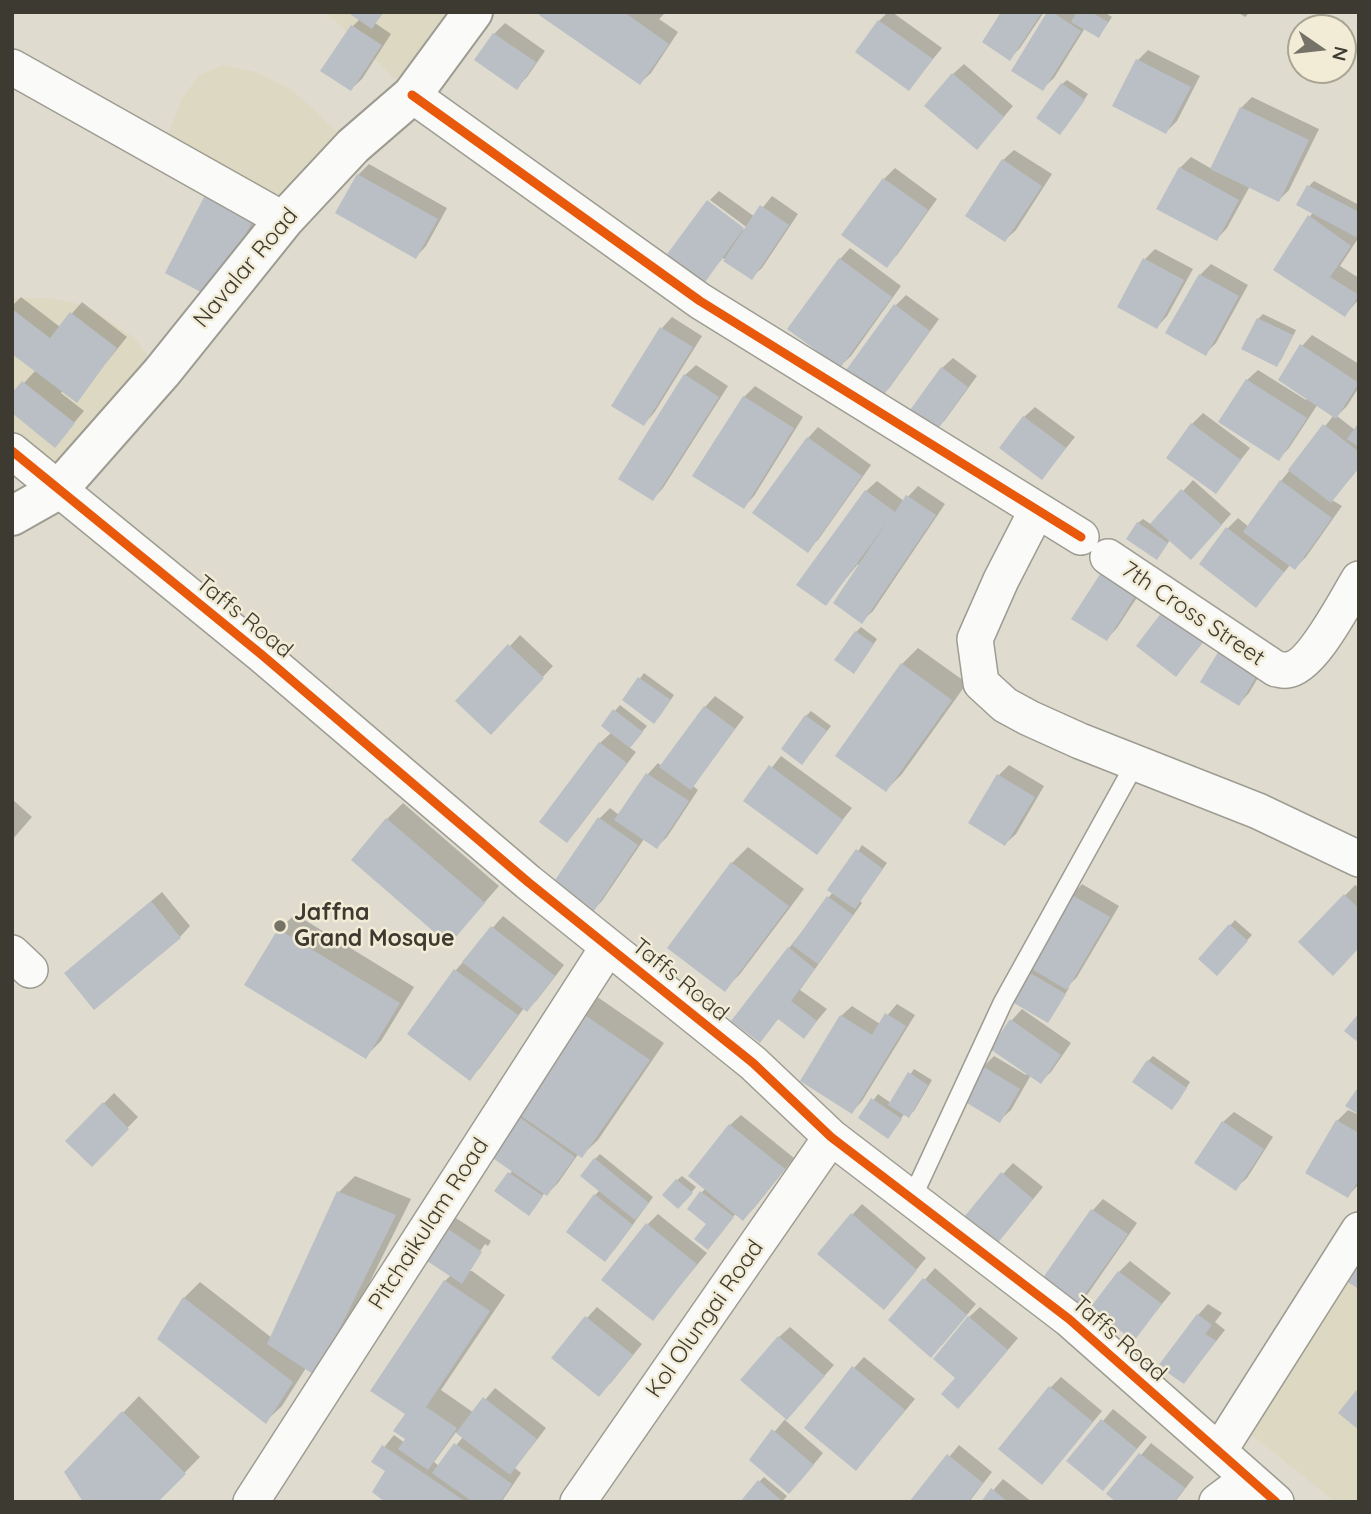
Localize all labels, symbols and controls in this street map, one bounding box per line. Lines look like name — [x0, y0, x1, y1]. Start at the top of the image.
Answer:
north arrow — [1287, 14, 1357, 84]
text: N — [1327, 44, 1354, 63]
street label: Navalar Road — [188, 202, 304, 334]
street label: 7th Cross Street — [1116, 556, 1270, 672]
street label: Taffs Road — [190, 570, 298, 664]
place label: Jaffna Grand Mosque — [294, 899, 455, 953]
marker: Jaffna Grand Mosque — [272, 918, 288, 934]
street label: Taffs Road — [626, 933, 734, 1027]
street label: Pitchaikulam Road — [363, 1133, 495, 1315]
street label: Kol Olungai Road — [640, 1235, 770, 1403]
street label: Taffs Road — [1066, 1290, 1172, 1388]

